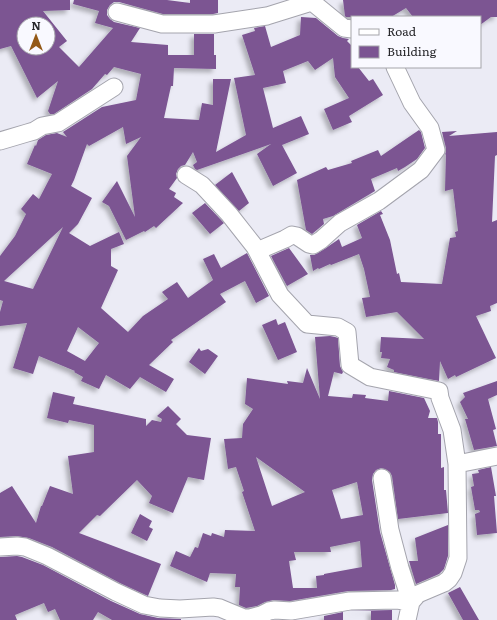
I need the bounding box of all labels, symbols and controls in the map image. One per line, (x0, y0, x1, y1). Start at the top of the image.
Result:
north arrow (16, 16, 56, 56)
legend (351, 16, 481, 68)
text: N (31, 17, 41, 33)
text: Road (387, 22, 417, 40)
text: Building (387, 42, 437, 60)

